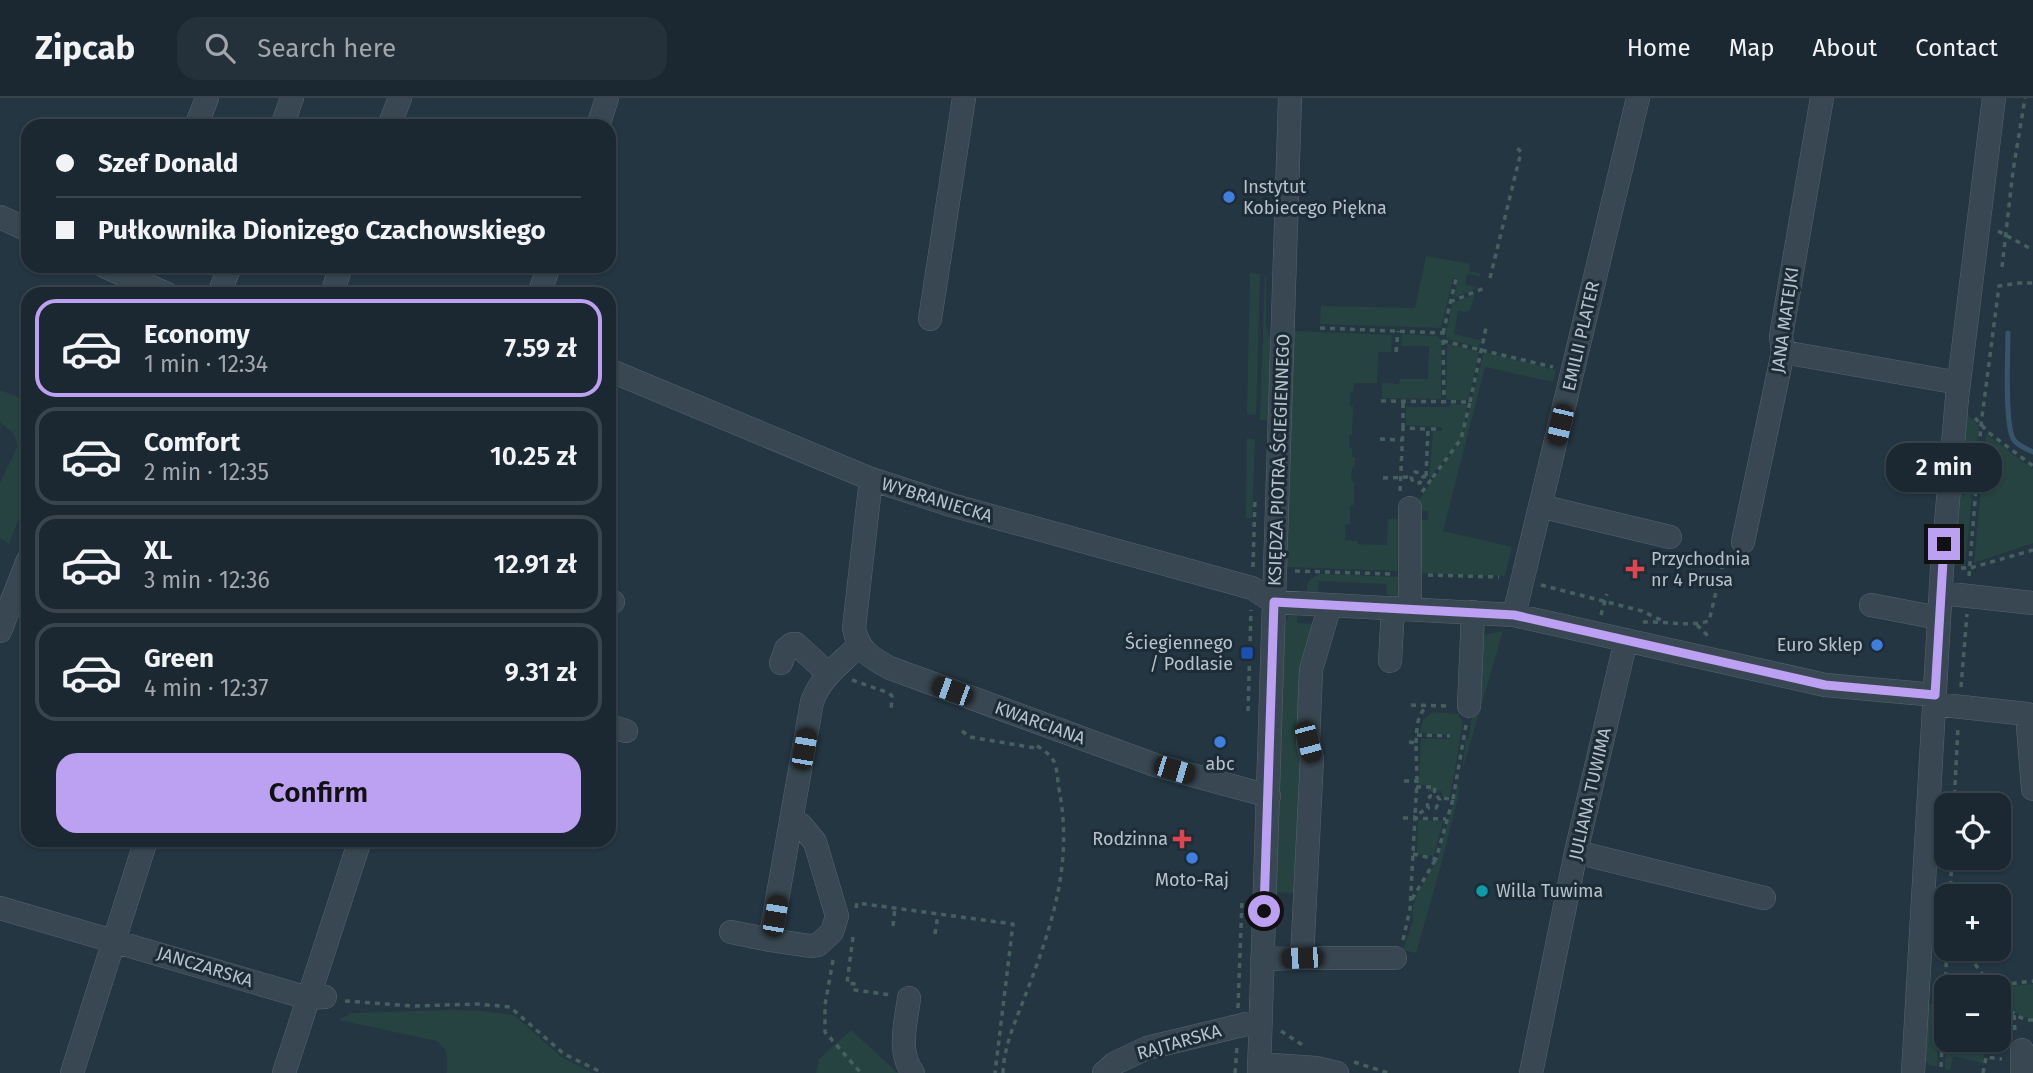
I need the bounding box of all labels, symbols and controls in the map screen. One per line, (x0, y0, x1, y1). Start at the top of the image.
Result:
search box (177, 17, 667, 80)
text: Zipcab (35, 28, 135, 68)
icon: search (201, 29, 239, 67)
text: Search here (257, 33, 396, 64)
text: Home (1627, 34, 1691, 62)
text: Map (1729, 34, 1775, 62)
text: About (1813, 34, 1877, 62)
text: Contact (1915, 34, 1998, 62)
text: Szef Donald (98, 148, 238, 179)
place label: Instytut Kobiecego Piękna (1243, 176, 1387, 219)
marker: Instytut Kobiecego Piękna (1221, 189, 1237, 205)
text: Pułkownika Dionizego Czachowskiego (98, 215, 546, 246)
street label: JANA MATEJKI (1767, 266, 1803, 374)
street label: EMILII PLATER (1558, 279, 1604, 393)
icon: car (60, 317, 123, 380)
text: Economy (144, 319, 250, 350)
text: 7.59 zł (504, 333, 577, 364)
street label: KSIĘDZA PIOTRA ŚCIEGIENNEGO (1264, 333, 1294, 587)
text: 1 min · 12:34 (144, 350, 268, 378)
car (1546, 402, 1575, 448)
icon: car (60, 425, 123, 488)
text: Comfort (144, 427, 240, 458)
text: 10.25 zł (490, 441, 577, 472)
callout: 2 min (1886, 442, 2002, 492)
text: 2 min (1916, 453, 1972, 481)
text: 2 min · 12:35 (144, 458, 269, 486)
street label: WYBRANIECKA (879, 473, 996, 528)
route end (1928, 528, 1960, 560)
icon: car (60, 533, 123, 596)
text: XL (144, 535, 172, 566)
place label: Przychodnia nr 4 Prusa (1651, 548, 1750, 591)
text: 12.91 zł (494, 549, 577, 580)
marker: Przychodnia nr 4 Prusa (1625, 559, 1645, 579)
text: 3 min · 12:36 (144, 566, 270, 594)
place label: Ściegiennego / Podlasie (1125, 632, 1233, 675)
place label: Euro Sklep (1777, 634, 1863, 656)
marker: Euro Sklep (1869, 637, 1885, 653)
icon: car (60, 641, 123, 704)
text: Green (144, 643, 214, 674)
marker: Ściegiennego / Podlasie (1239, 645, 1255, 661)
text: 9.31 zł (505, 657, 577, 688)
text: 4 min · 12:37 (144, 674, 268, 702)
car (929, 674, 976, 708)
street label: KWARCIANA (992, 696, 1089, 750)
car (1293, 719, 1324, 765)
street label: JULIANA TUWIMA (1564, 725, 1616, 862)
car (791, 726, 818, 772)
marker: abc (1212, 734, 1228, 750)
button: Confirm (56, 753, 581, 833)
place label: abc (1205, 753, 1235, 775)
car (1151, 754, 1198, 786)
map controls (1934, 793, 2011, 1052)
button: locate (1934, 793, 2011, 870)
place label: Rodzinna (1092, 828, 1168, 850)
marker: Rodzinna (1174, 831, 1190, 847)
marker: Moto-Raj (1184, 850, 1200, 866)
place label: Moto-Raj (1155, 869, 1229, 891)
place label: Willa Tuwima (1496, 880, 1603, 902)
marker: Willa Tuwima (1474, 883, 1490, 899)
button: + (1934, 884, 2011, 961)
car (762, 893, 789, 939)
route start (1248, 895, 1280, 927)
street label: JANCZARSKA (154, 942, 256, 992)
car (1281, 947, 1324, 969)
button: − (1934, 975, 2011, 1052)
street label: RAJTARSKA (1134, 1019, 1224, 1065)

